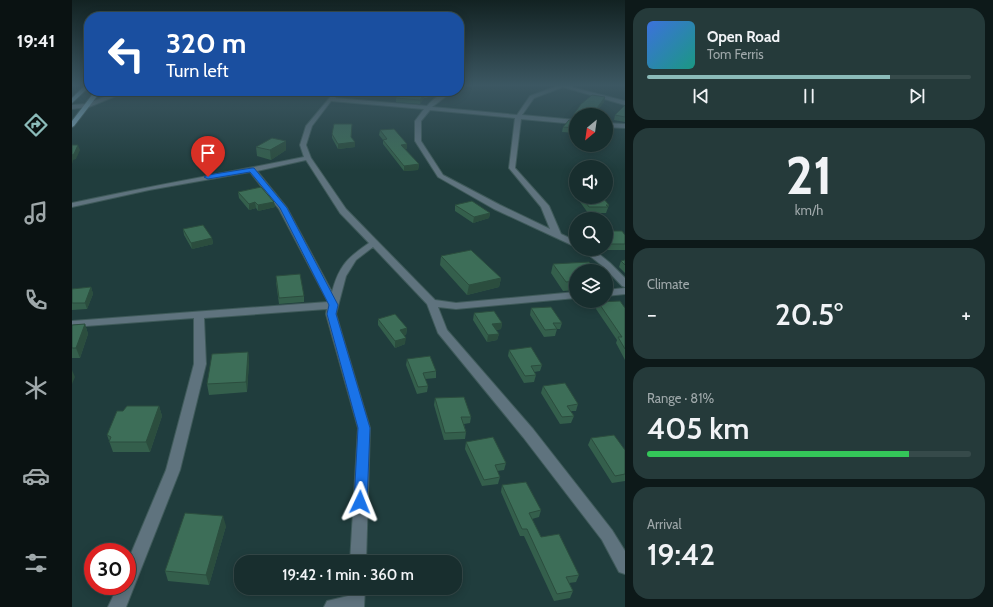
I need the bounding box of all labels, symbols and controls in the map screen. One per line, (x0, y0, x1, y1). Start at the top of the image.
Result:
text: 320 m (166, 26, 246, 60)
icon: left (100, 28, 152, 80)
text: Open Road (707, 28, 780, 46)
text: 19:41 (17, 30, 55, 52)
text: Tom Ferris (707, 46, 764, 62)
text: Turn left (166, 60, 229, 82)
icon: previous (690, 85, 712, 107)
icon: pause (798, 85, 820, 107)
icon: next (906, 85, 928, 107)
north arrow (569, 108, 613, 152)
map controls (569, 108, 613, 308)
icon: directions (22, 111, 50, 139)
pin (191, 136, 225, 177)
icon: arrive (197, 142, 219, 164)
text: 21 (786, 144, 832, 207)
button: sound (569, 160, 613, 204)
icon: music (22, 199, 50, 227)
text: km/h (795, 202, 823, 218)
button: search (569, 212, 613, 256)
button: layers (569, 264, 613, 308)
text: Climate (647, 276, 689, 292)
icon: phone (22, 286, 50, 314)
text: 20.5° (775, 296, 843, 333)
text: − (647, 301, 657, 328)
text: + (961, 301, 971, 328)
icon: climate (22, 374, 50, 402)
text: Range · 81% (647, 390, 714, 406)
text: 405 km (647, 410, 749, 447)
icon: car (22, 462, 50, 490)
position arrow (339, 481, 381, 523)
text: Arrival (647, 516, 682, 532)
text: 19:42 (647, 536, 715, 573)
speed limit sign: 30 (84, 543, 136, 595)
icon: filters (22, 549, 50, 577)
text: 19:42 · 1 min · 360 m (282, 566, 414, 584)

